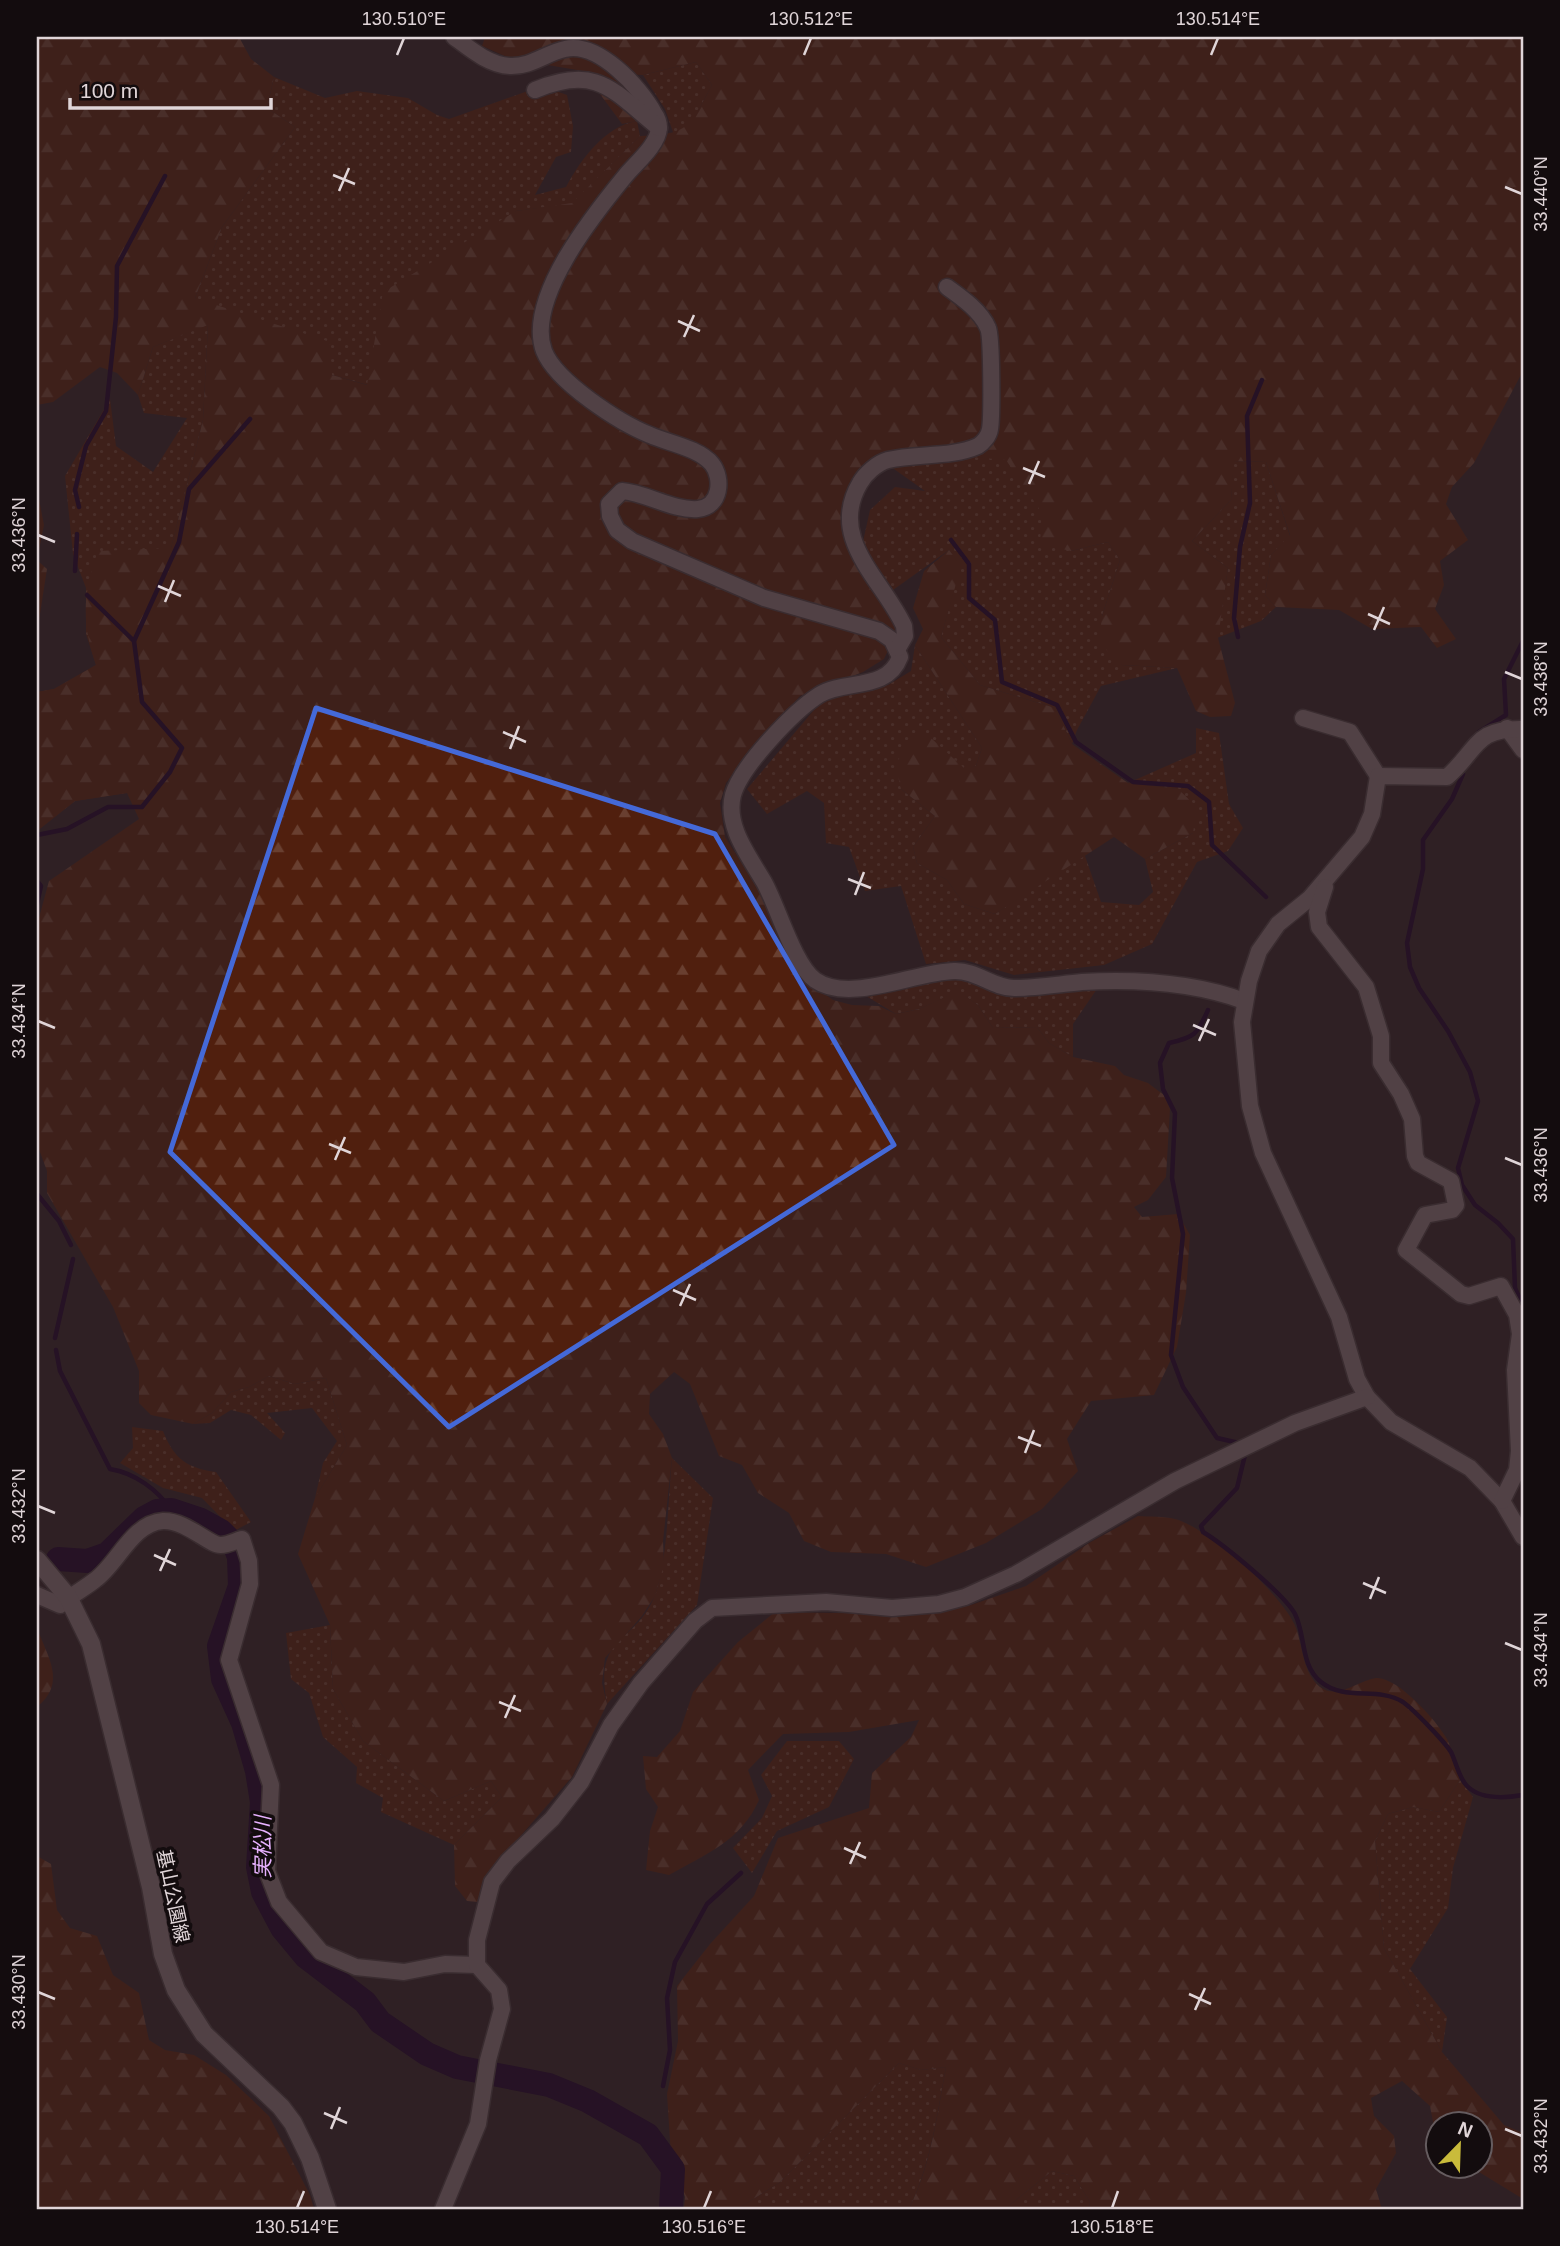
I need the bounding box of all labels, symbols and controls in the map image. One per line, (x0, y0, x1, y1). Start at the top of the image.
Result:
text: 130.510°E (362, 9, 446, 29)
text: 130.512°E (769, 9, 853, 29)
text: 130.514°E (1176, 9, 1260, 29)
scale bar (70, 66, 271, 110)
text: 100 m (80, 79, 138, 102)
text: 33.440°N (1531, 156, 1551, 232)
text: 33.436°N (9, 497, 29, 573)
text: 33.438°N (1531, 641, 1551, 717)
text: 33.434°N (9, 983, 29, 1059)
text: 33.436°N (1531, 1127, 1551, 1203)
text: 33.432°N (9, 1468, 29, 1544)
text: 33.434°N (1531, 1612, 1551, 1688)
water label: 実松川 (251, 1814, 274, 1879)
street label: 基山公園線 (153, 1847, 193, 1945)
text: 33.430°N (9, 1954, 29, 2030)
text: 33.432°N (1531, 2098, 1551, 2174)
north arrow (1424, 2110, 1494, 2180)
text: N (1455, 2117, 1476, 2142)
text: 130.514°E (255, 2217, 339, 2237)
text: 130.516°E (662, 2217, 746, 2237)
text: 130.518°E (1070, 2217, 1154, 2237)

